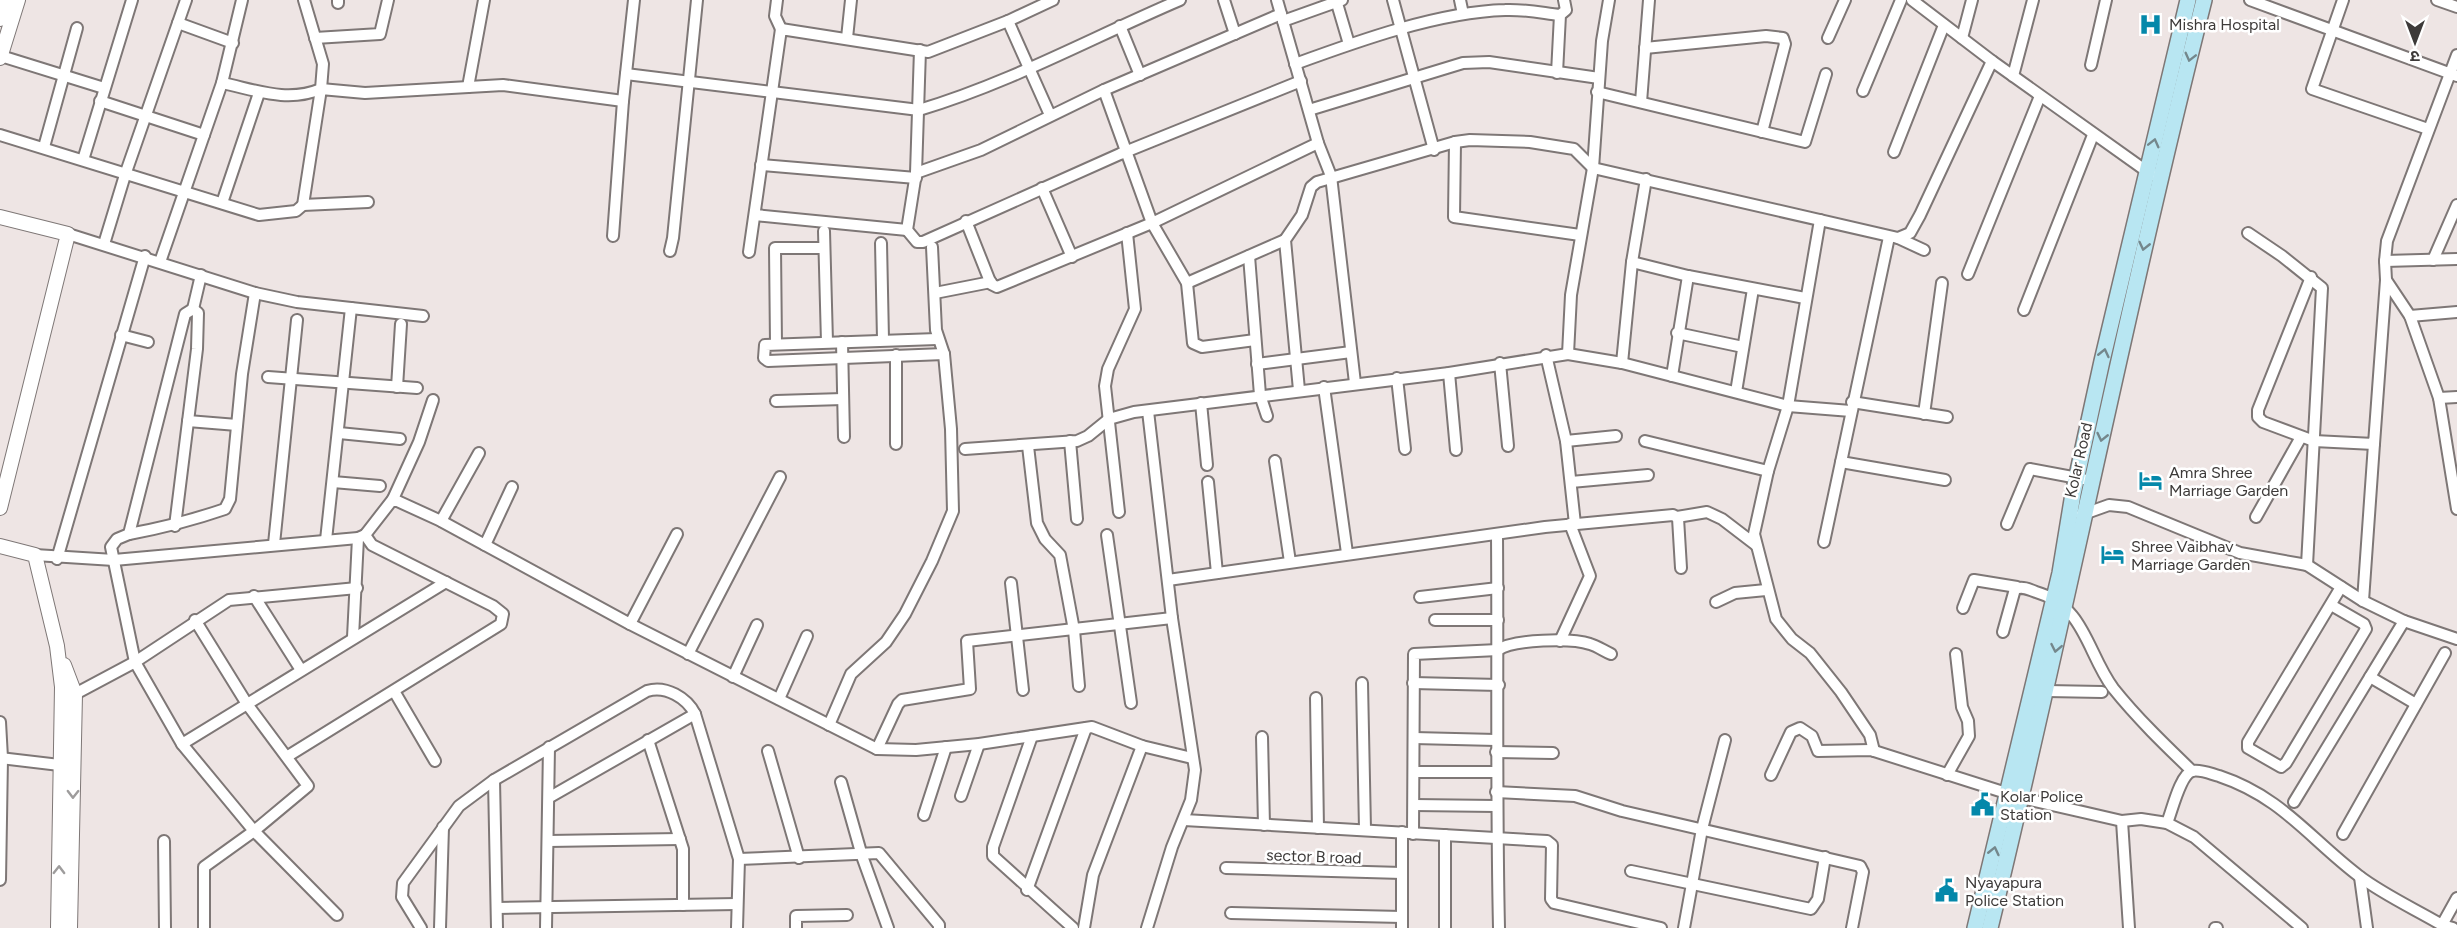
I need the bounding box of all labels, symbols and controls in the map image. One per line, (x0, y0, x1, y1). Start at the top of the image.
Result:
hospital icon: Mishra Hospital (2138, 11, 2164, 37)
north arrow (2385, 12, 2445, 72)
place label: Mishra Hospital (2169, 15, 2280, 34)
text: उ (2410, 47, 2420, 66)
one-way arrow (2184, 52, 2197, 62)
one-way arrow (2146, 138, 2159, 148)
one-way arrow (2139, 241, 2152, 251)
one-way arrow (2097, 348, 2110, 358)
street label: Kolar Road (2061, 421, 2096, 500)
one-way arrow (2096, 431, 2109, 441)
place label: Amra Shree Marriage Garden (2169, 463, 2288, 500)
hotel icon: Amra Shree Marriage Garden (2138, 468, 2164, 494)
place label: Shree Vaibhav Marriage Garden (2131, 537, 2250, 574)
hotel icon: Shree Vaibhav Marriage Garden (2100, 542, 2126, 568)
one-way arrow (2050, 642, 2063, 652)
place label: Kolar Police Station (2000, 787, 2083, 824)
one-way arrow (67, 789, 80, 798)
public building icon: Kolar Police Station (1969, 792, 1995, 818)
street label: sector B road (1266, 845, 1362, 868)
one-way arrow (1987, 846, 2000, 856)
one-way arrow (53, 865, 65, 874)
place label: Nyayapura Police Station (1965, 873, 2064, 910)
public building icon: Nyayapura Police Station (1934, 878, 1960, 904)

